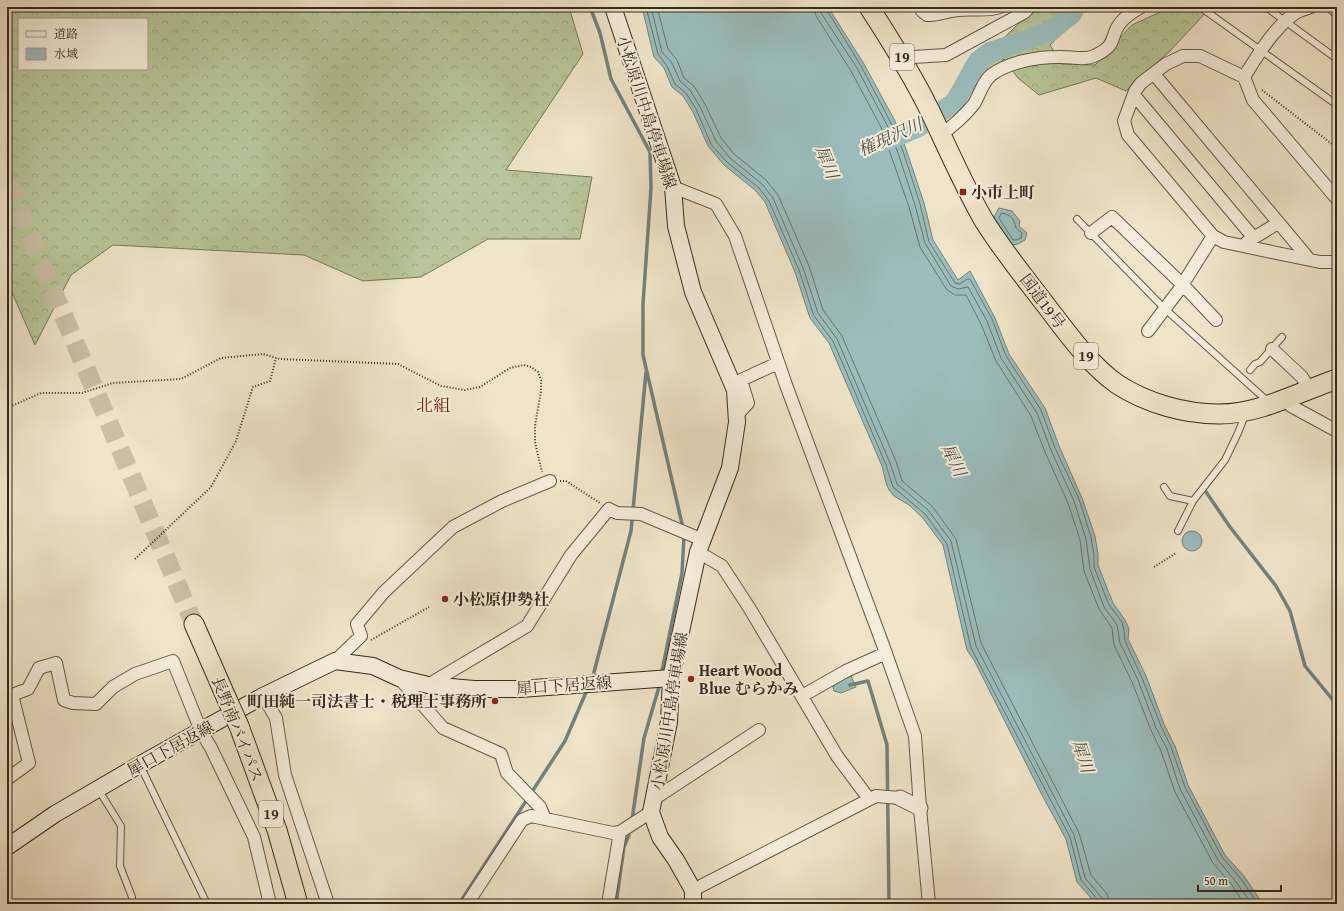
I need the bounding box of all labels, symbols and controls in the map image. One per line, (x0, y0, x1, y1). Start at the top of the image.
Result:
legend (18, 18, 148, 70)
text: 道路 (54, 25, 78, 42)
street label: 小松原川中島停車場線 (611, 32, 683, 192)
road number: 19 (890, 44, 914, 70)
text: 水域 (54, 45, 78, 62)
water label: 権現沢川 (854, 110, 928, 162)
water label: 犀川 (810, 141, 846, 184)
place label: 小市上町 (971, 180, 1035, 204)
marker: 小市上町 (958, 187, 968, 197)
street label: 国道19号 (1014, 268, 1072, 334)
road number: 19 (1074, 343, 1098, 369)
district label: 北組 (416, 392, 451, 417)
water label: 犀川 (936, 439, 974, 482)
place label: 小松原伊勢社 (453, 587, 549, 611)
marker: 小松原伊勢社 (440, 594, 450, 604)
street label: 小松原川中島停車場線 (645, 630, 693, 792)
place label: Heart Wood Blue むらかみ (699, 658, 798, 700)
street label: 犀口下居返線 (515, 670, 613, 700)
street label: 長野南バイパス (206, 673, 270, 785)
marker: Heart Wood Blue むらかみ (686, 674, 696, 684)
place label: 町田純一司法書士・税理士事務所 (247, 689, 487, 713)
marker: 町田純一司法書士・税理士事務所 (490, 696, 500, 706)
street label: 犀口下居返線 (122, 714, 218, 782)
water label: 犀川 (1066, 736, 1101, 778)
road number: 19 (259, 801, 283, 827)
scale bar (1198, 867, 1281, 893)
text: 50 m (1204, 872, 1228, 889)

